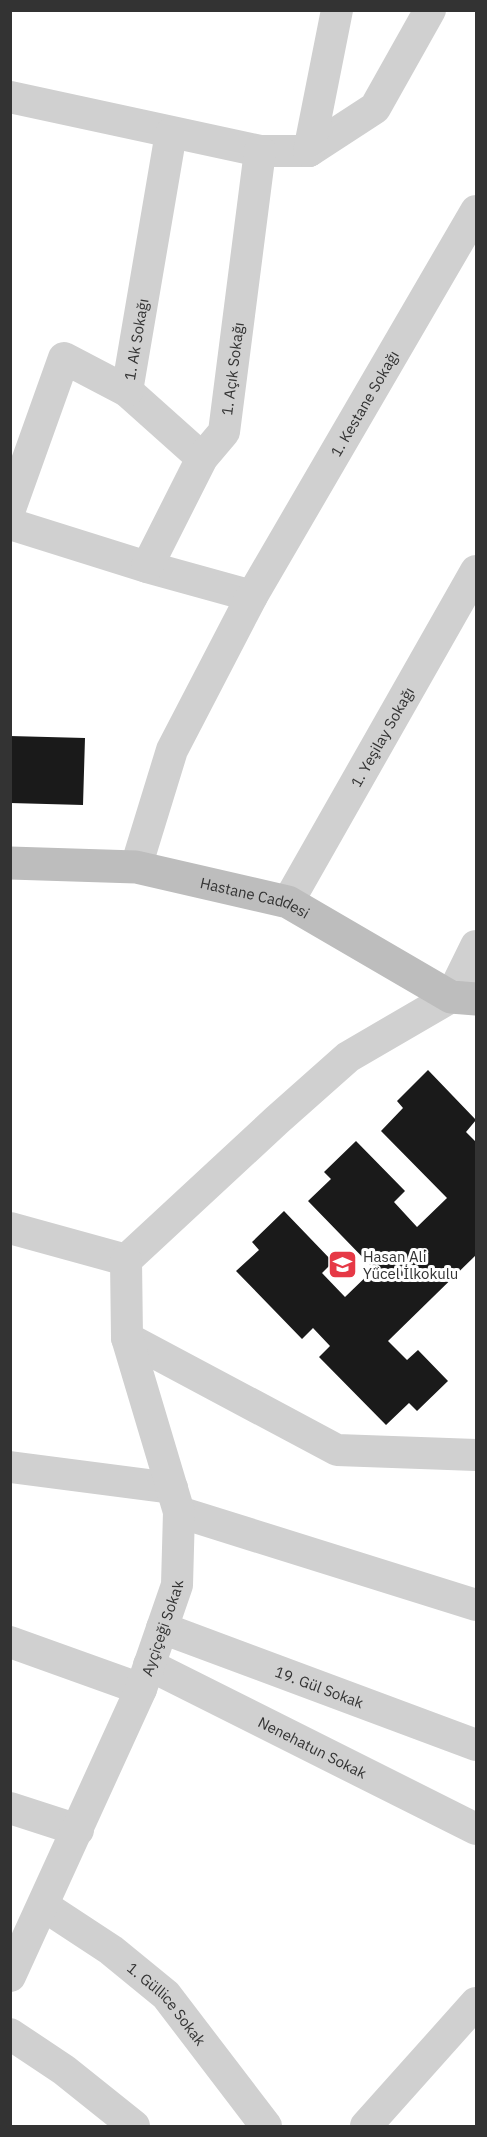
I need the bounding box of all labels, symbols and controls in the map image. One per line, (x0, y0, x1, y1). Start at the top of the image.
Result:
street label: 1. Ak Sokağı (120, 297, 152, 381)
street label: 1. Açık Sokağı (217, 321, 247, 416)
street label: 1. Kestane Sokağı (326, 347, 402, 460)
street label: 1. Yeşilay Sokağı (346, 683, 418, 790)
street label: Hastane Caddesi (198, 873, 313, 922)
place label: Hasan Ali Yücel İlkokulu (363, 1247, 458, 1283)
school or university icon: Hasan Ali Yücel İlkokulu (326, 1249, 358, 1281)
street label: Ayçiçeği Sokak (137, 1580, 187, 1678)
street label: 19. Gül Sokak (272, 1661, 366, 1712)
street label: Nenehatun Sokak (255, 1712, 370, 1782)
street label: 1. Güllice Sokak (124, 1958, 210, 2049)

